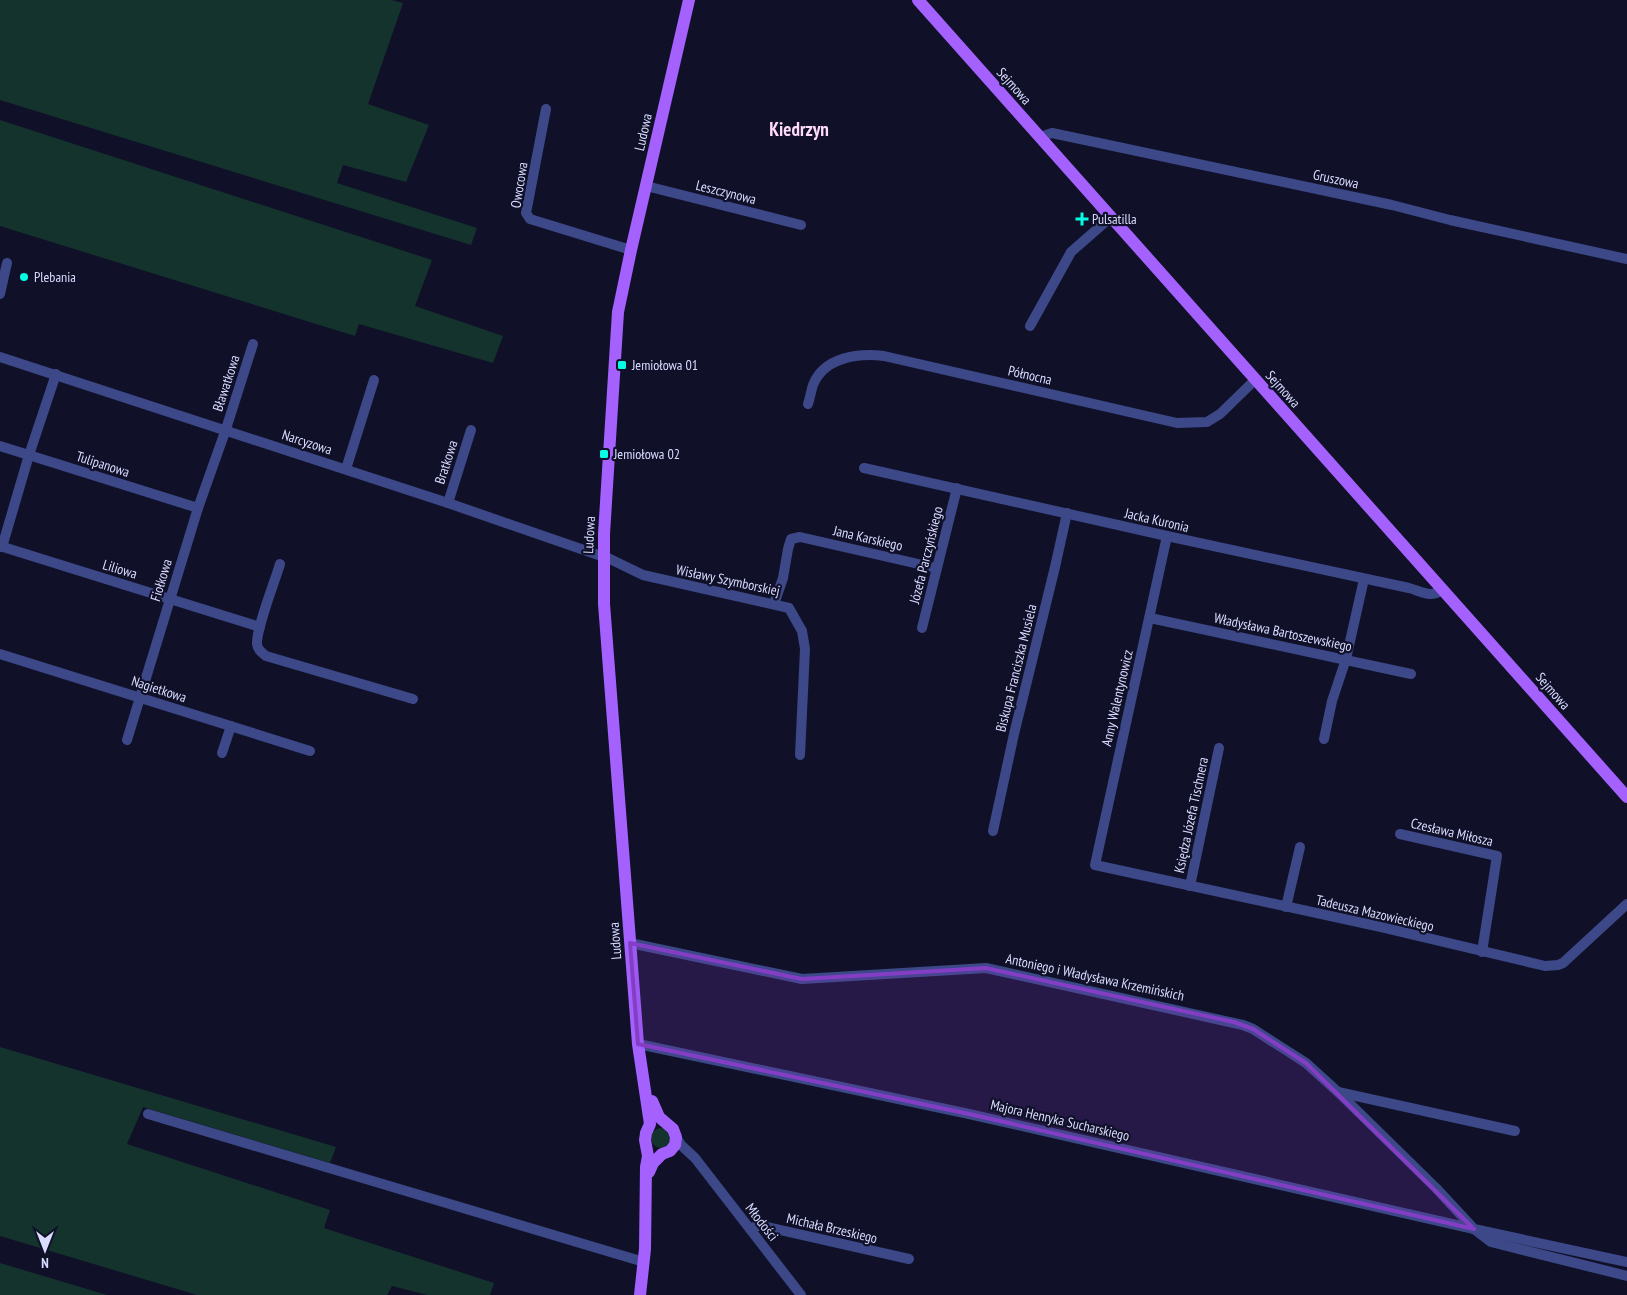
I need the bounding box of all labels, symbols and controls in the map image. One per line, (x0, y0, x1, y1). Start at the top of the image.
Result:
street label: Sejmowa (993, 64, 1035, 108)
street label: Ludowa (630, 112, 656, 152)
district label: Kiedrzyn (769, 117, 829, 141)
street label: Owocowa (506, 161, 532, 209)
street label: Gruszowa (1312, 165, 1360, 193)
street label: Leszczynowa (694, 176, 758, 208)
place label: Pulsatilla (1092, 210, 1137, 228)
marker: Pulsatilla (1076, 213, 1088, 225)
place label: Plebania (34, 268, 76, 286)
marker: Plebania (18, 271, 30, 283)
street label: Bławatkowa (208, 353, 244, 413)
place label: Jemiołowa 01 (631, 356, 698, 374)
marker: Jemiołowa 01 (616, 359, 628, 371)
street label: Północna (1006, 361, 1054, 389)
street label: Sejmowa (1262, 367, 1304, 411)
street label: Narcyzowa (280, 425, 334, 459)
street label: Bratkowa (430, 438, 462, 486)
place label: Jemiołowa 02 (613, 445, 680, 463)
street label: Tulipanowa (74, 447, 132, 481)
marker: Jemiołowa 02 (598, 448, 610, 460)
street label: Józefa Parczyńskiego (905, 504, 947, 606)
street label: Jacka Kuronia (1122, 504, 1191, 536)
street label: Ludowa (579, 516, 599, 554)
street label: Jana Karskiego (831, 521, 904, 555)
street label: Liliowa (101, 555, 139, 583)
street label: Fiołkowa (146, 557, 176, 603)
street label: Wisławy Szymborskiej (675, 560, 781, 600)
street label: Biskupa Franciszka Musiela (991, 602, 1041, 734)
street label: Władysława Bartoszewskiego (1212, 609, 1354, 655)
street label: Anny Walentynowicz (1097, 648, 1137, 748)
street label: Sejmowa (1532, 669, 1574, 713)
street label: Nagietkowa (129, 672, 189, 706)
street label: Księdza Józefa Tischnera (1170, 755, 1212, 875)
street label: Czesława Miłosza (1409, 814, 1495, 850)
street label: Tadeusza Mazowieckiego (1314, 891, 1436, 935)
street label: Ludowa (605, 922, 625, 960)
street label: Antoniego i Władysława Krzemińskich (1004, 949, 1186, 1005)
street label: Majora Henryka Sucharskiego (989, 1095, 1131, 1145)
street label: Młodości (742, 1199, 782, 1245)
street label: Michała Brzeskiego (785, 1209, 879, 1247)
north arrow (20, 1225, 70, 1275)
text: N (41, 1254, 49, 1272)

